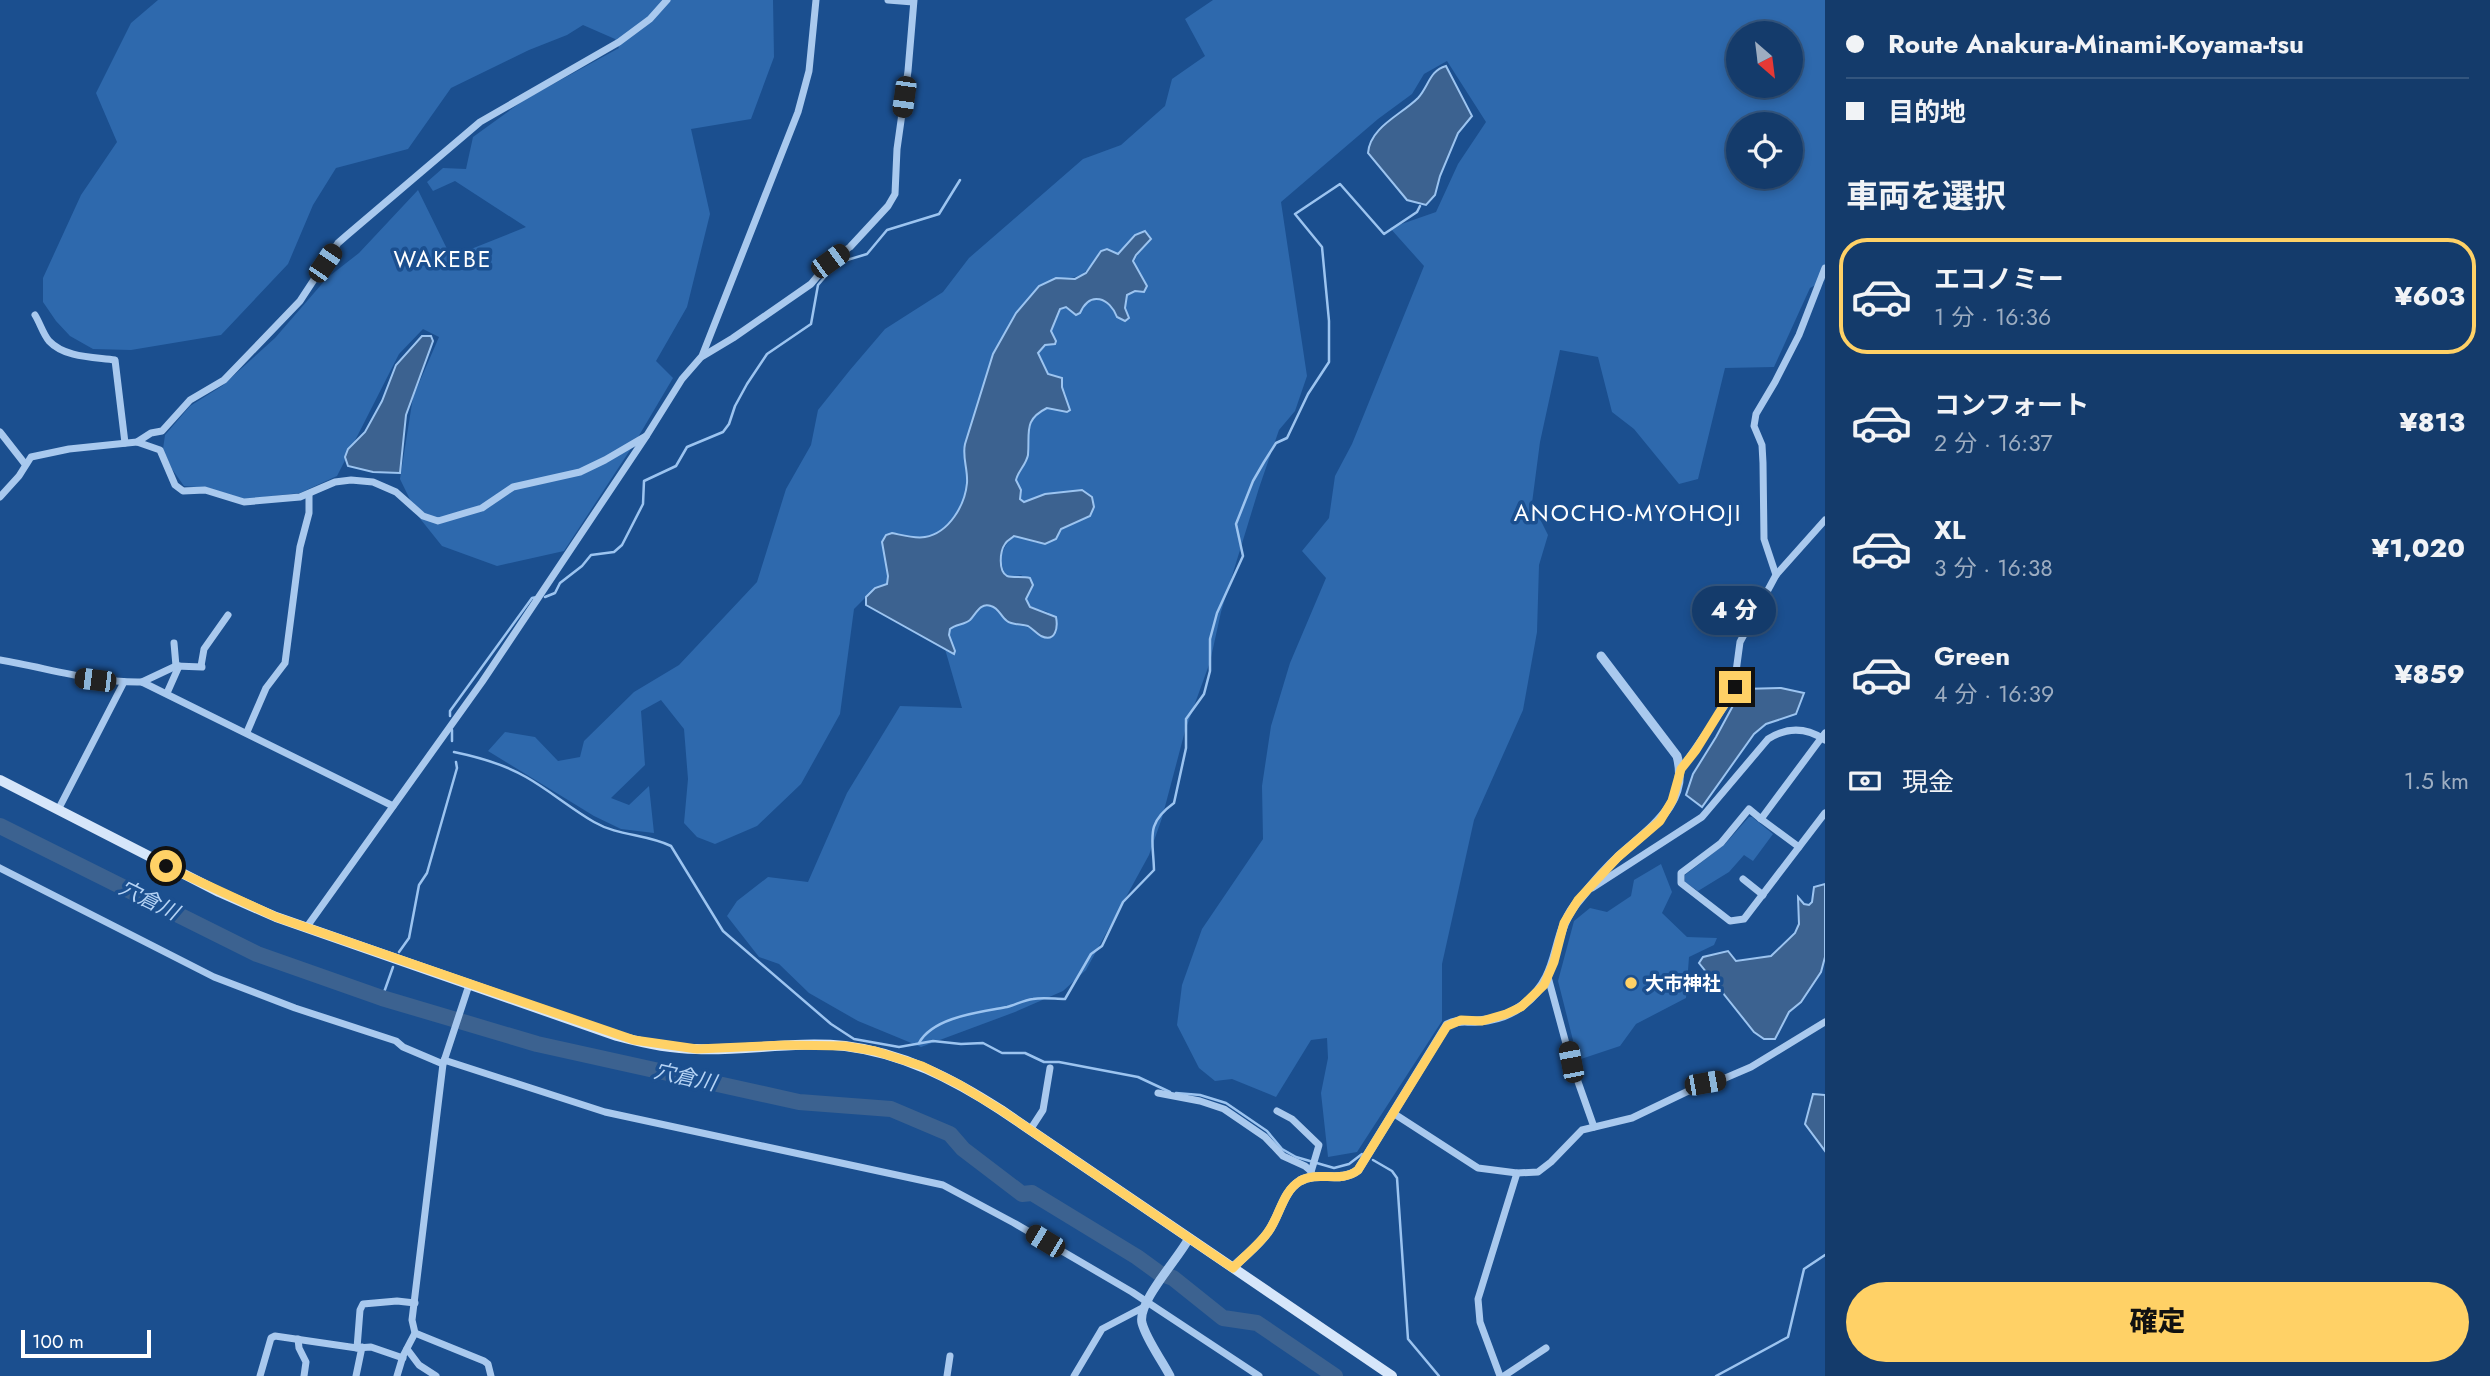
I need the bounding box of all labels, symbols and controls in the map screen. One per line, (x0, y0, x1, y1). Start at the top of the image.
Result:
north arrow (1726, 21, 1802, 98)
map controls (1726, 21, 1803, 189)
text: Route Anakura-Minami-Koyama-tsu (1888, 25, 2304, 63)
car (891, 75, 918, 119)
text: 目的地 (1888, 93, 1966, 131)
button: locate (1726, 112, 1803, 189)
text: 車両を選択 (1846, 173, 2006, 219)
car (305, 240, 346, 286)
car (807, 240, 854, 282)
district label: WAKEBE (394, 242, 492, 276)
text: エコノミー (1934, 260, 2064, 298)
icon: car (1850, 265, 1913, 328)
text: ¥603 (2394, 277, 2465, 315)
text: 1 分 · 16:36 (1934, 300, 2051, 334)
text: コンフォート (1934, 386, 2089, 424)
icon: car (1850, 391, 1913, 454)
text: ¥813 (2400, 403, 2465, 441)
text: 2 分 · 16:37 (1934, 426, 2052, 460)
district label: ANOCHO-MYOHOJI (1514, 496, 1742, 530)
text: XL (1934, 511, 1966, 549)
icon: car (1850, 517, 1913, 580)
text: ¥1,020 (2372, 529, 2465, 567)
text: 3 分 · 16:38 (1934, 551, 2053, 585)
callout: 4 分 (1693, 586, 1777, 634)
text: 4 分 (1711, 593, 1757, 627)
text: Green (1934, 637, 2010, 675)
icon: car (1850, 643, 1913, 706)
text: ¥859 (2394, 655, 2465, 693)
car (73, 667, 118, 693)
route end (1719, 671, 1751, 703)
text: 4 分 · 16:39 (1934, 677, 2054, 711)
icon: cash (1846, 762, 1884, 800)
text: 現金 (1902, 763, 1954, 801)
text: 1.5 km (2404, 764, 2469, 798)
route start (150, 850, 182, 882)
water label: 穴倉川 (114, 873, 186, 928)
place label: 大市神社 (1645, 970, 1721, 997)
marker: 大市神社 (1623, 975, 1639, 991)
car (1557, 1039, 1586, 1085)
water label: 穴倉川 (651, 1056, 721, 1099)
car (1683, 1069, 1728, 1097)
car (1022, 1221, 1069, 1261)
button: 確定 (1846, 1282, 2469, 1362)
scale bar (21, 1327, 150, 1359)
text: 100 m (32, 1328, 84, 1355)

